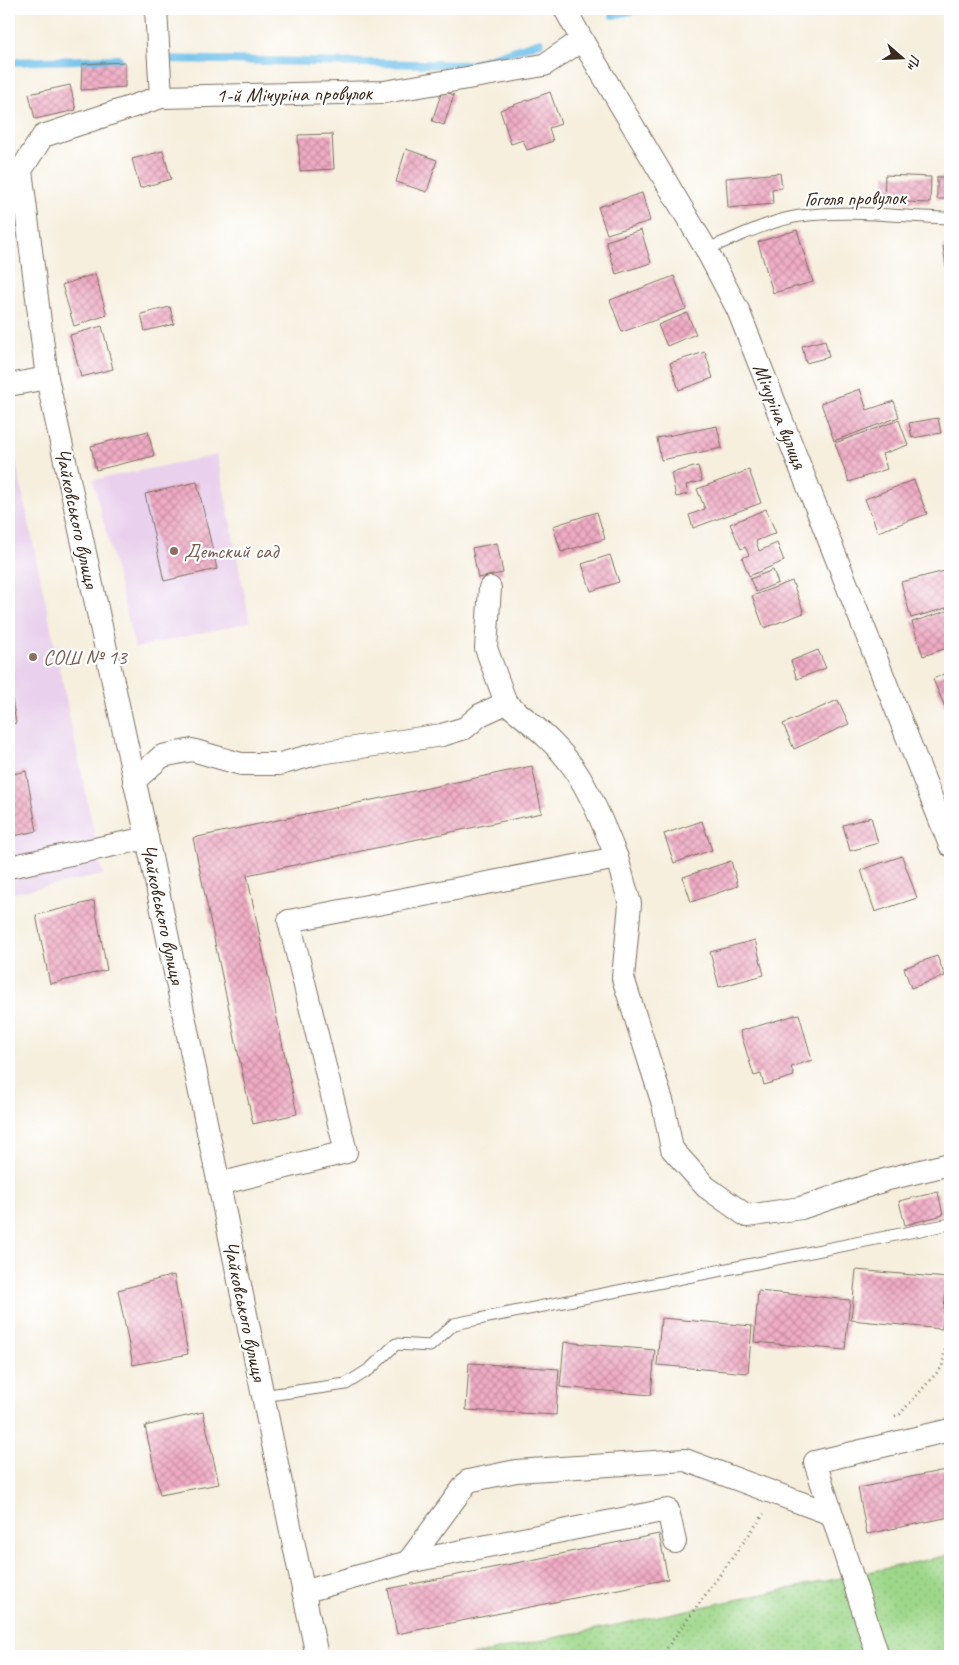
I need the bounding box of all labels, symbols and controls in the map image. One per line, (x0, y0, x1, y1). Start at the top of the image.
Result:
north arrow (876, 32, 926, 82)
text: Пн (903, 52, 924, 73)
street label: 1-й Мічуріна провулок (216, 80, 374, 108)
street label: Гоголя провулок (804, 184, 908, 212)
street label: Мічуріна вулиця (747, 360, 813, 474)
street label: Чайковського вулиця (49, 446, 105, 592)
place label: Детский сад (184, 538, 281, 564)
marker: Детский сад (168, 545, 180, 557)
place label: СОШ № 13 (43, 644, 128, 670)
marker: СОШ № 13 (27, 651, 39, 663)
street label: Чайковського вулиця (135, 842, 191, 988)
street label: Чайковського вулиця (217, 1239, 273, 1385)

